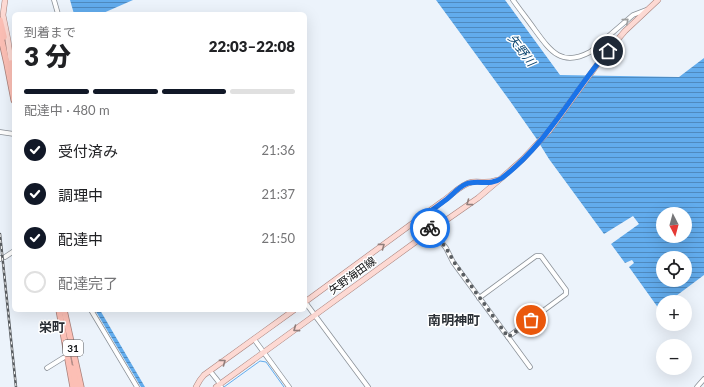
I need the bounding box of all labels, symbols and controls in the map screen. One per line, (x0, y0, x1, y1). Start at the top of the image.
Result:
one-way arrow (621, 19, 628, 26)
text: 到着まで (24, 24, 76, 40)
water label: 矢野川 (505, 31, 540, 70)
pin (591, 34, 625, 68)
text: 22:03–22:08 (209, 37, 295, 55)
text: 3 分 (24, 40, 71, 72)
icon: home (597, 40, 619, 62)
text: 配達中 · 480 m (24, 102, 110, 118)
icon: check (24, 139, 46, 161)
text: 受付済み (58, 142, 118, 160)
text: 21:36 (262, 142, 295, 158)
icon: check (24, 183, 46, 205)
text: 調理中 (58, 186, 103, 204)
text: 21:37 (262, 186, 295, 202)
one-way arrow (467, 199, 474, 206)
north arrow (656, 207, 692, 243)
map controls (656, 207, 692, 375)
courier (410, 208, 450, 248)
icon: bike (419, 217, 441, 239)
icon: check (24, 227, 46, 249)
text: 配達中 (58, 230, 103, 248)
text: 21:50 (262, 230, 295, 246)
one-way arrow (378, 243, 385, 251)
button: locate (656, 251, 692, 287)
street label: 矢野海田線 (326, 254, 378, 296)
text: 配達完了 (58, 274, 118, 292)
button: + (656, 295, 692, 331)
pin (514, 303, 548, 337)
icon: bag (520, 309, 542, 331)
district label: 南明神町 (428, 312, 480, 328)
district label: 栄町 (39, 319, 65, 335)
one-way arrow (293, 324, 300, 331)
button: − (656, 339, 692, 375)
road number: 31 (63, 340, 83, 356)
one-way arrow (219, 359, 226, 366)

